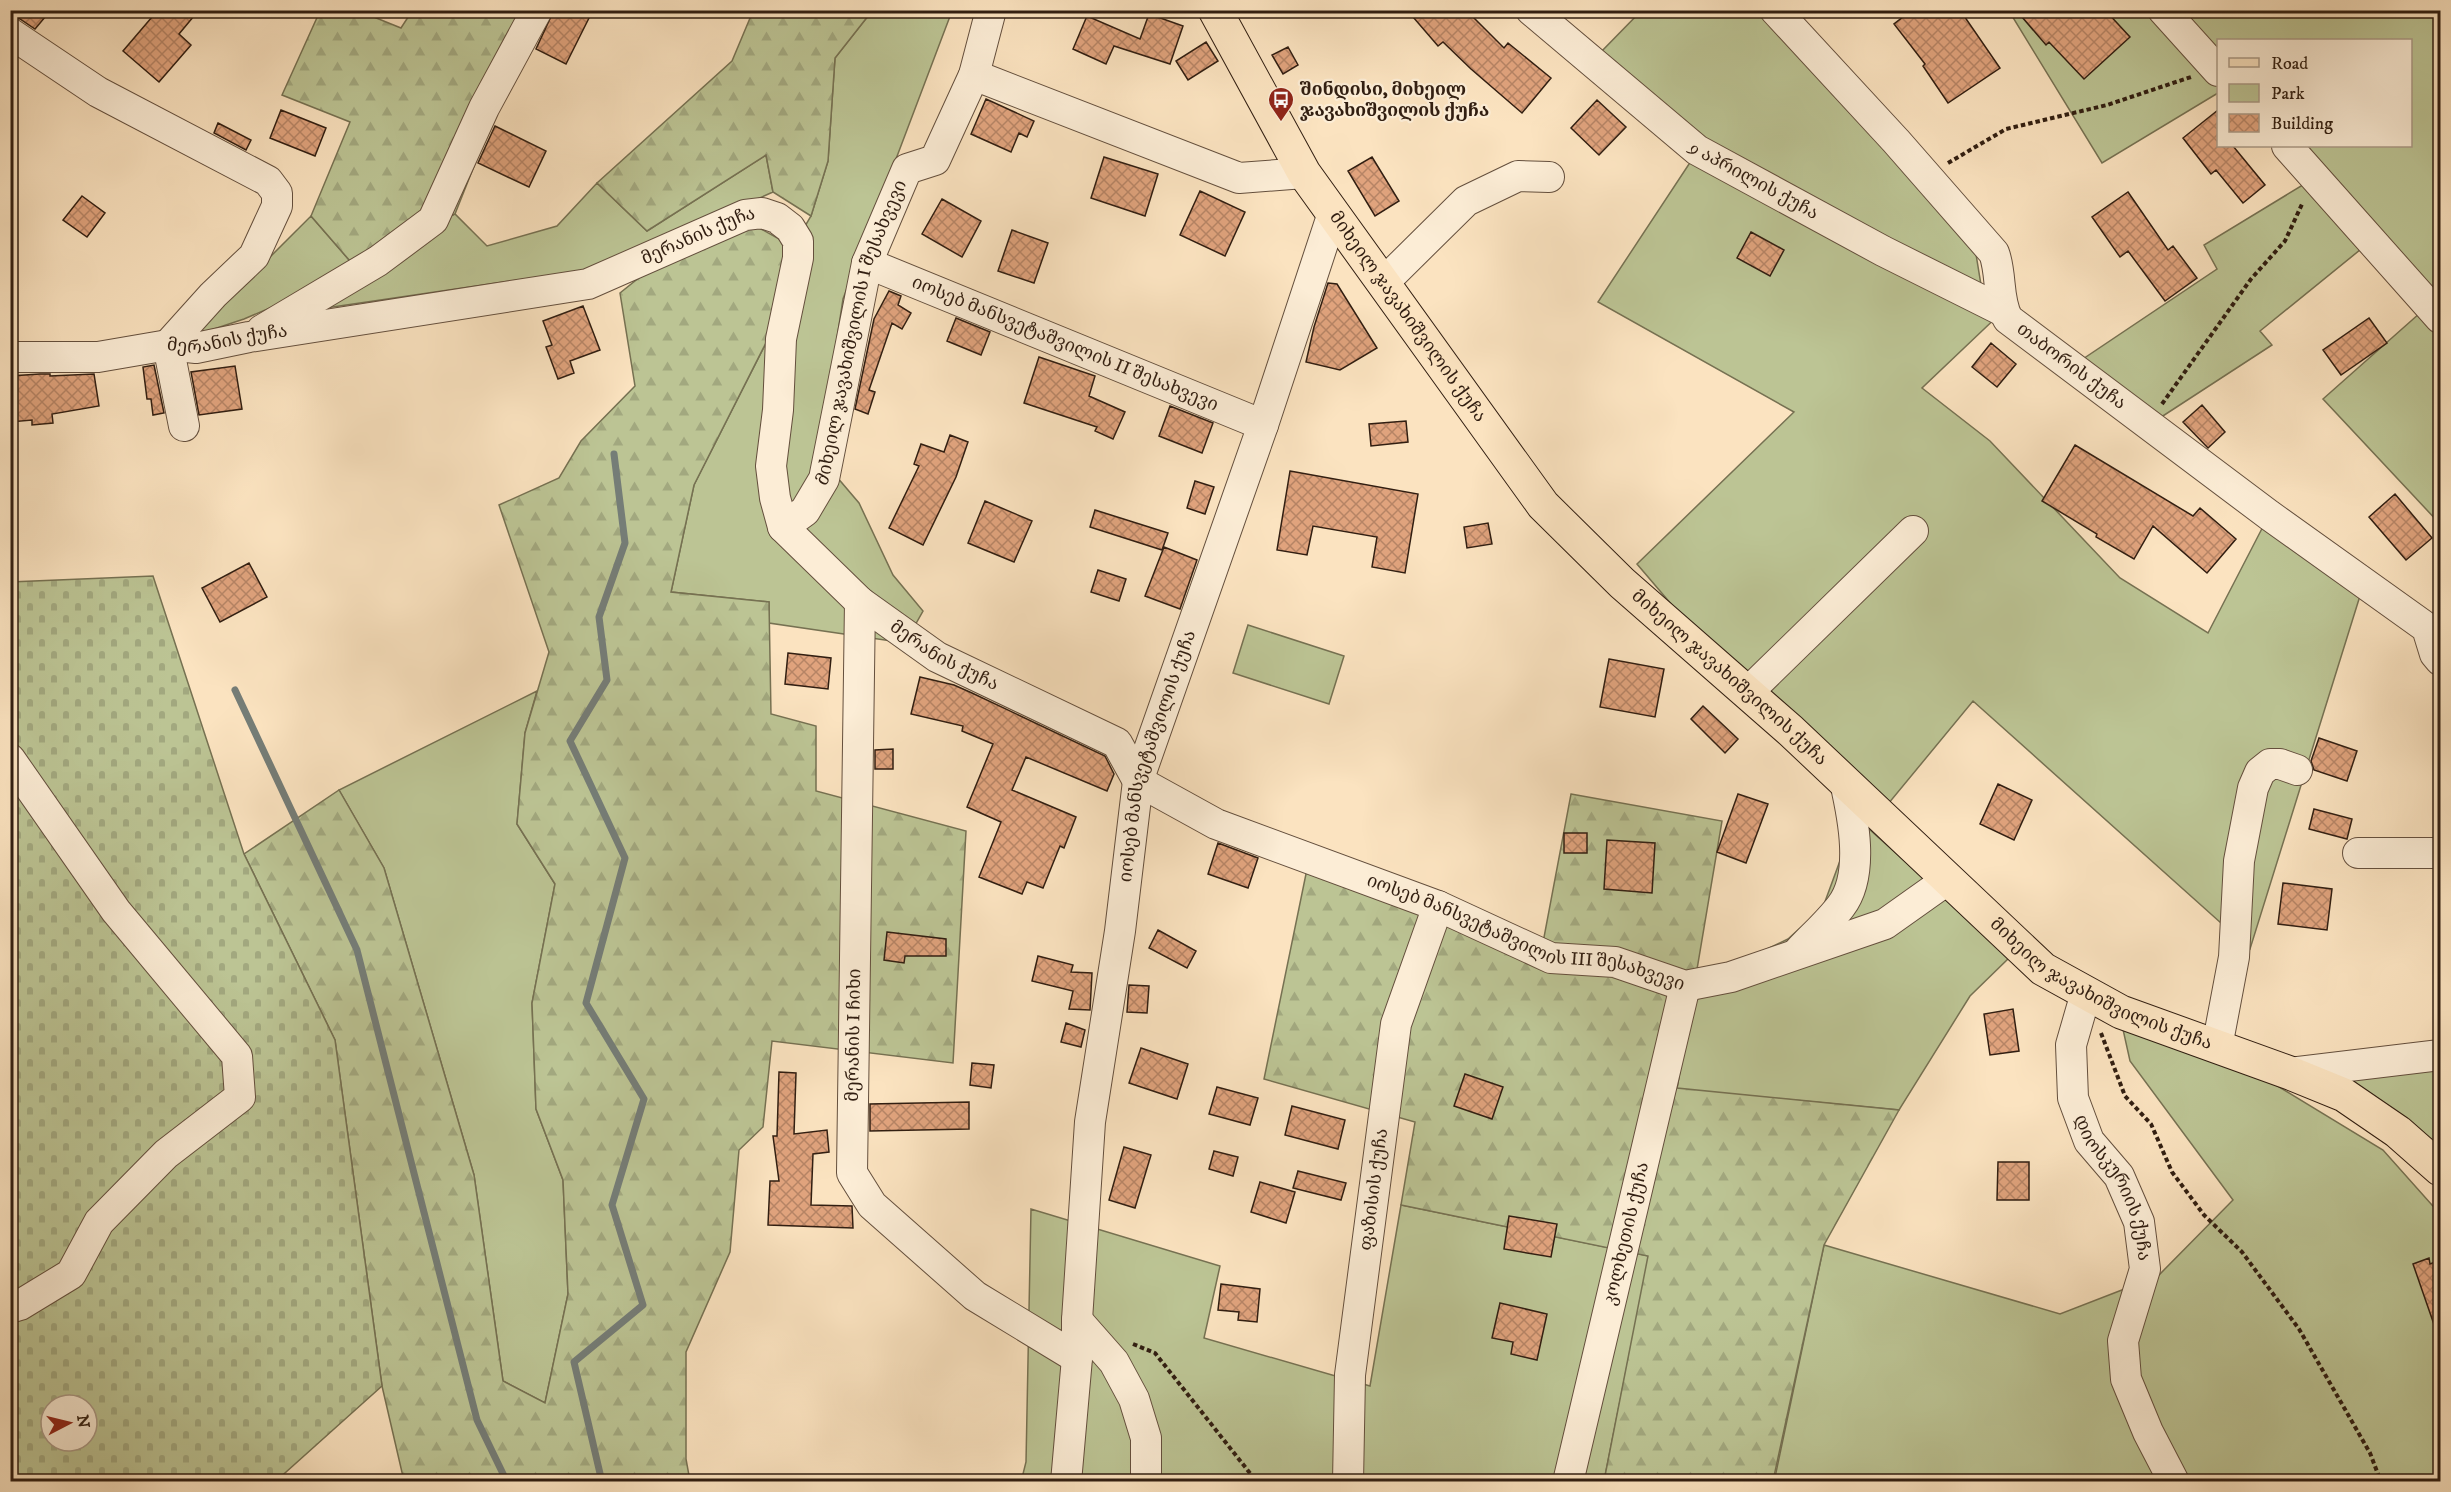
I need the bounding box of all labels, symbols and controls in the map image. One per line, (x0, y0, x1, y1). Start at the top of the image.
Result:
legend (2217, 39, 2412, 147)
text: Road (2271, 53, 2308, 75)
place label: შინდისი, მიხეილ ჯავახიშვილის ქუჩა (1299, 79, 1489, 122)
text: Park (2271, 83, 2305, 105)
bus stop icon: შინდისი, მიხეილ ჯავახიშვილის ქუჩა (1266, 85, 1296, 123)
text: Building (2271, 113, 2333, 135)
street label: 9 აპრილის ქუჩა (1684, 137, 1822, 225)
street label: მიხეილ ჯავახიშვილის I შესახვევი (811, 177, 912, 490)
street label: მერანის ქუჩა (638, 203, 756, 270)
street label: მიხეილ ჯავახიშვილის ქუჩა (1324, 207, 1491, 427)
street label: იოსებ მანსვეტაშვილის II შესახვევი (909, 272, 1222, 417)
street label: თაბორის ქუჩა (2012, 318, 2130, 415)
street label: მერანის ქუჩა (166, 320, 289, 360)
street label: მიხეილ ჯავახიშვილის ქუჩა (1627, 585, 1832, 770)
street label: მერანის ქუჩა (886, 616, 1002, 696)
street label: იოსებ მანსვეტაშვილის ქუჩა (1115, 627, 1201, 883)
street label: იოსებ მანსვეტაშვილის III შესახვევი (1364, 870, 1688, 996)
street label: მიხეილ ჯავახიშვილის ქუჩა (1985, 913, 2215, 1055)
street label: მერანის I ჩიხი (842, 968, 866, 1102)
street label: დიოსკურიის ქუჩა (2069, 1112, 2155, 1262)
street label: ფაზისის ქუჩა (1355, 1127, 1393, 1252)
street label: კოლხეთის ქუჩა (1599, 1160, 1654, 1308)
north arrow (39, 1393, 99, 1453)
text: N (72, 1414, 94, 1429)

